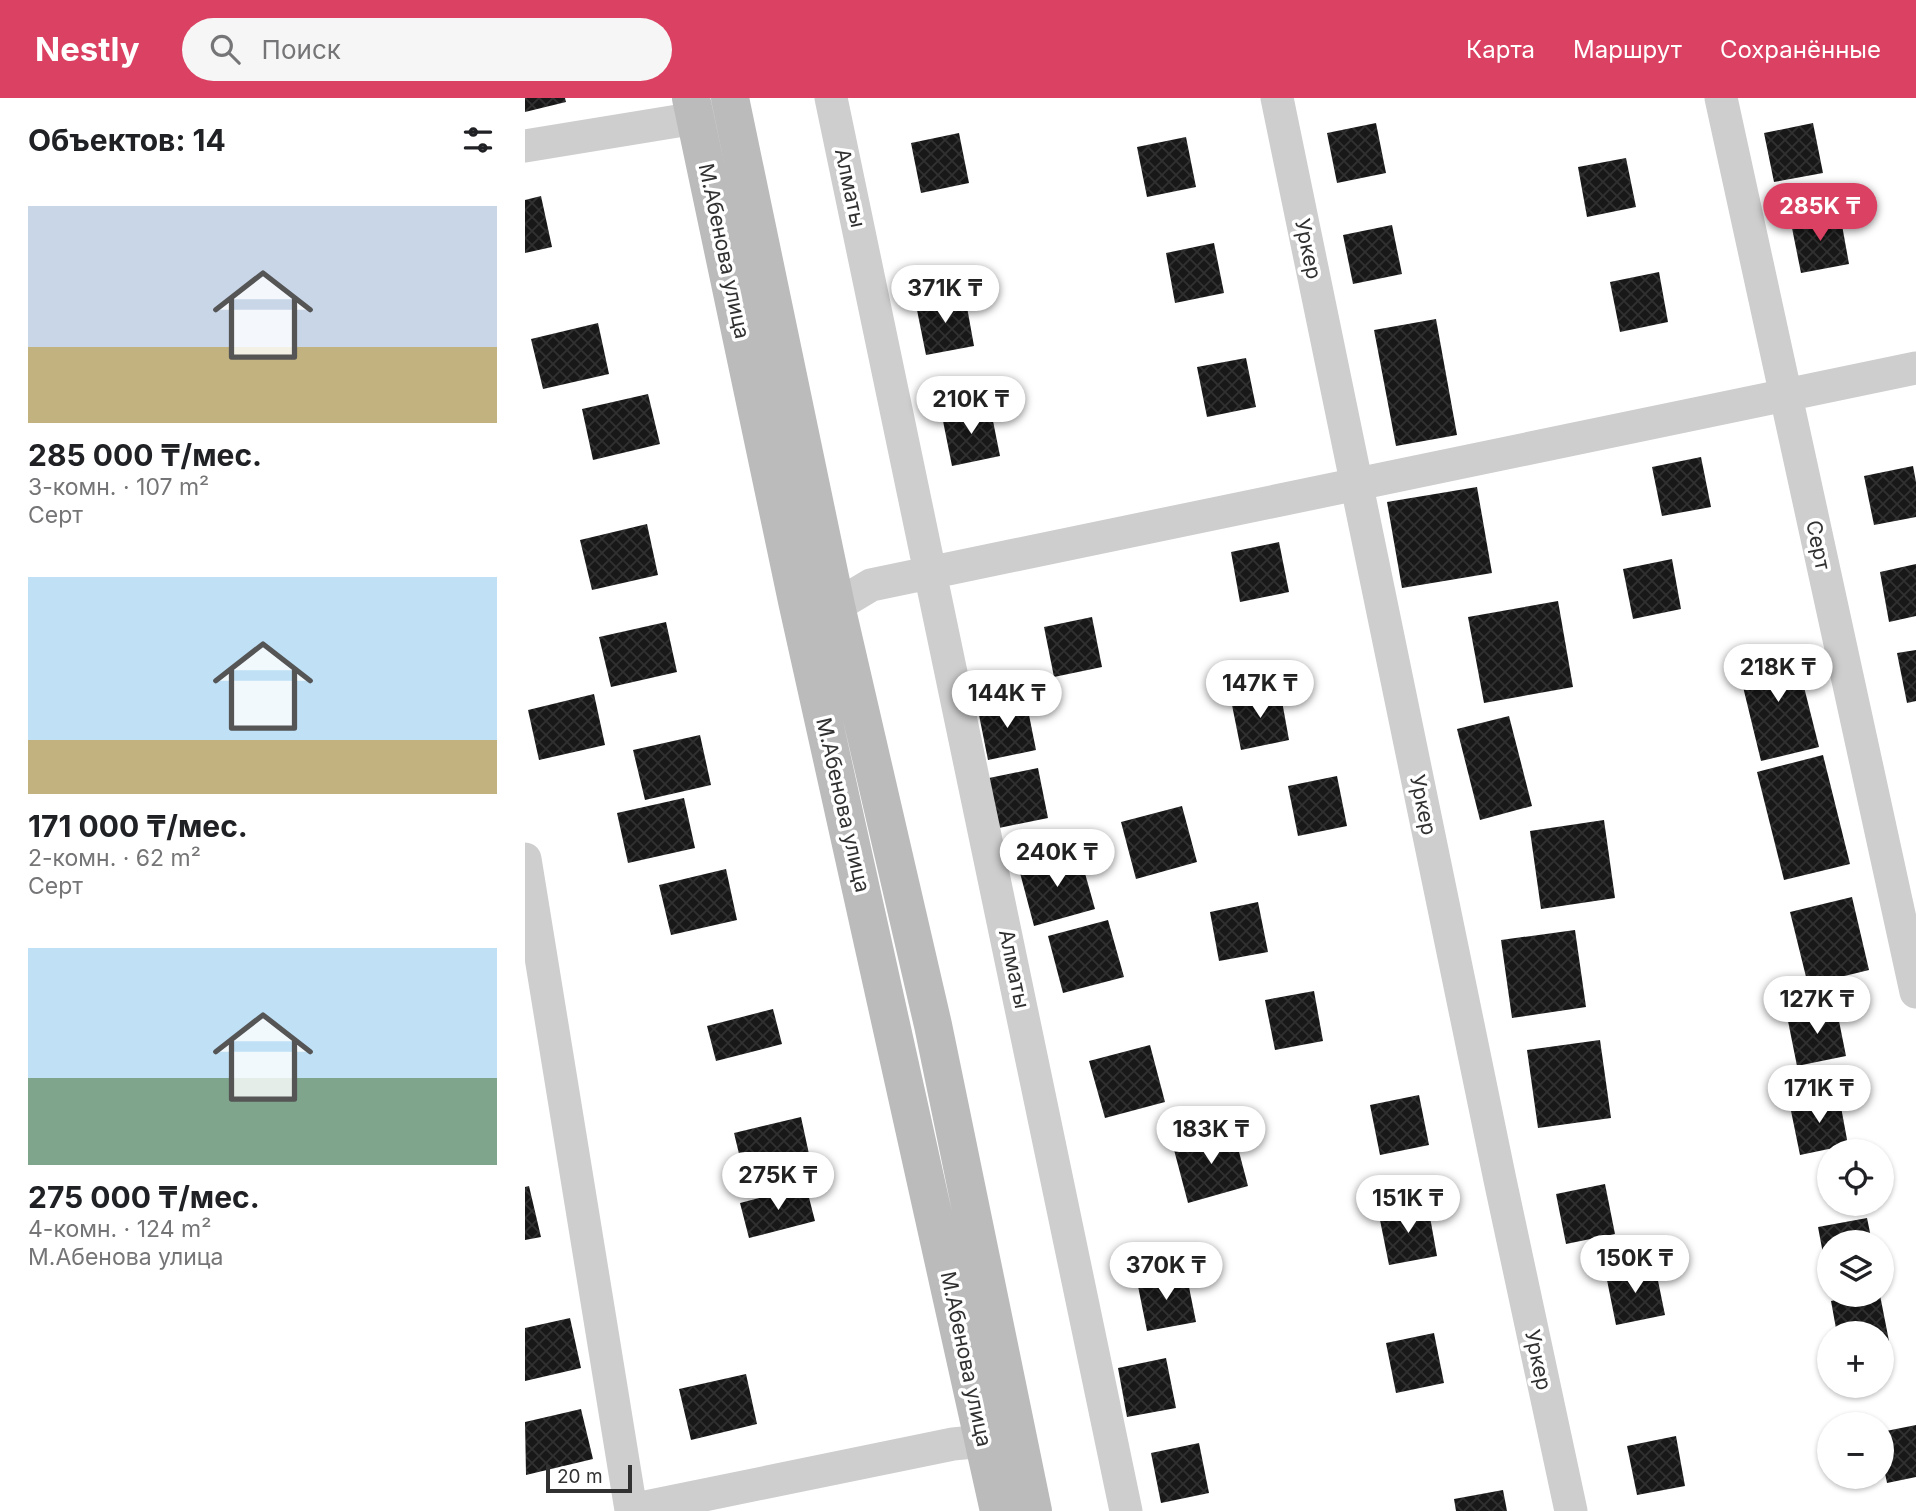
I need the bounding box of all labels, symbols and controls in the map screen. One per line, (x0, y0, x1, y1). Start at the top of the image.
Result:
search box (182, 18, 672, 81)
text: Nestly (35, 29, 140, 69)
icon: search (206, 30, 244, 68)
text: Поиск (262, 34, 341, 65)
text: Карта (1466, 35, 1535, 64)
text: Маршрут (1573, 35, 1682, 64)
text: Сохранённые (1720, 35, 1881, 64)
icon: filters (459, 121, 497, 159)
text: Объектов: 14 (28, 122, 226, 158)
street label: Алматы (830, 146, 871, 230)
street label: М.Абенова улица (694, 161, 755, 341)
pin: 285K ₸ (1763, 184, 1877, 243)
text: 285K ₸ (1779, 192, 1861, 220)
street label: Уркер (1290, 216, 1327, 281)
icon: home (200, 252, 326, 378)
pin: 371K ₸ (888, 266, 1002, 325)
text: 371K ₸ (907, 274, 983, 302)
pin: 210K ₸ (914, 376, 1028, 436)
text: 210K ₸ (932, 385, 1010, 413)
text: 285 000 ₸/мес. (28, 437, 262, 473)
text: 3-комн. · 107 m² (28, 473, 209, 501)
text: Серт (28, 501, 83, 529)
street label: Серт (1801, 518, 1836, 572)
icon: home (200, 623, 326, 749)
pin: 218K ₸ (1721, 644, 1835, 704)
text: 218K ₸ (1740, 653, 1816, 681)
pin: 147K ₸ (1203, 660, 1317, 720)
text: 147K ₸ (1222, 669, 1298, 697)
pin: 144K ₸ (950, 670, 1064, 730)
text: 144K ₸ (968, 679, 1046, 707)
street label: М.Абенова улица (811, 715, 876, 895)
street label: Уркер (1405, 772, 1442, 837)
text: 171 000 ₸/мес. (28, 808, 248, 844)
pin: 240K ₸ (1000, 830, 1114, 889)
text: 240K ₸ (1016, 838, 1098, 866)
text: 2-комн. · 62 m² (28, 844, 201, 872)
text: Серт (28, 872, 83, 900)
street label: Алматы (994, 927, 1035, 1011)
pin: 127K ₸ (1760, 976, 1874, 1036)
text: 127K ₸ (1779, 985, 1855, 1013)
icon: home (200, 994, 326, 1120)
pin: 171K ₸ (1762, 1066, 1876, 1125)
text: 171K ₸ (1784, 1074, 1854, 1102)
pin: 183K ₸ (1154, 1107, 1268, 1166)
text: 183K ₸ (1172, 1115, 1250, 1143)
map controls (1817, 1139, 1894, 1489)
button: locate (1817, 1139, 1894, 1216)
pin: 275K ₸ (721, 1152, 835, 1212)
text: 275K ₸ (738, 1161, 818, 1189)
pin: 151K ₸ (1351, 1176, 1465, 1235)
text: 275 000 ₸/мес. (28, 1179, 260, 1215)
text: 151K ₸ (1372, 1184, 1444, 1212)
text: 4-комн. · 124 m² (28, 1215, 211, 1243)
button: layers (1817, 1230, 1894, 1307)
pin: 150K ₸ (1578, 1236, 1692, 1295)
pin: 370K ₸ (1109, 1242, 1223, 1302)
text: М.Абенова улица (28, 1243, 223, 1271)
text: 150K ₸ (1596, 1244, 1674, 1272)
text: 370K ₸ (1126, 1251, 1206, 1279)
street label: М.Абенова улица (936, 1269, 997, 1449)
button: + (1817, 1321, 1894, 1398)
street label: Уркер (1520, 1327, 1557, 1392)
button: − (1817, 1412, 1894, 1489)
scale bar (546, 1462, 632, 1494)
text: 20 m (557, 1465, 603, 1488)

